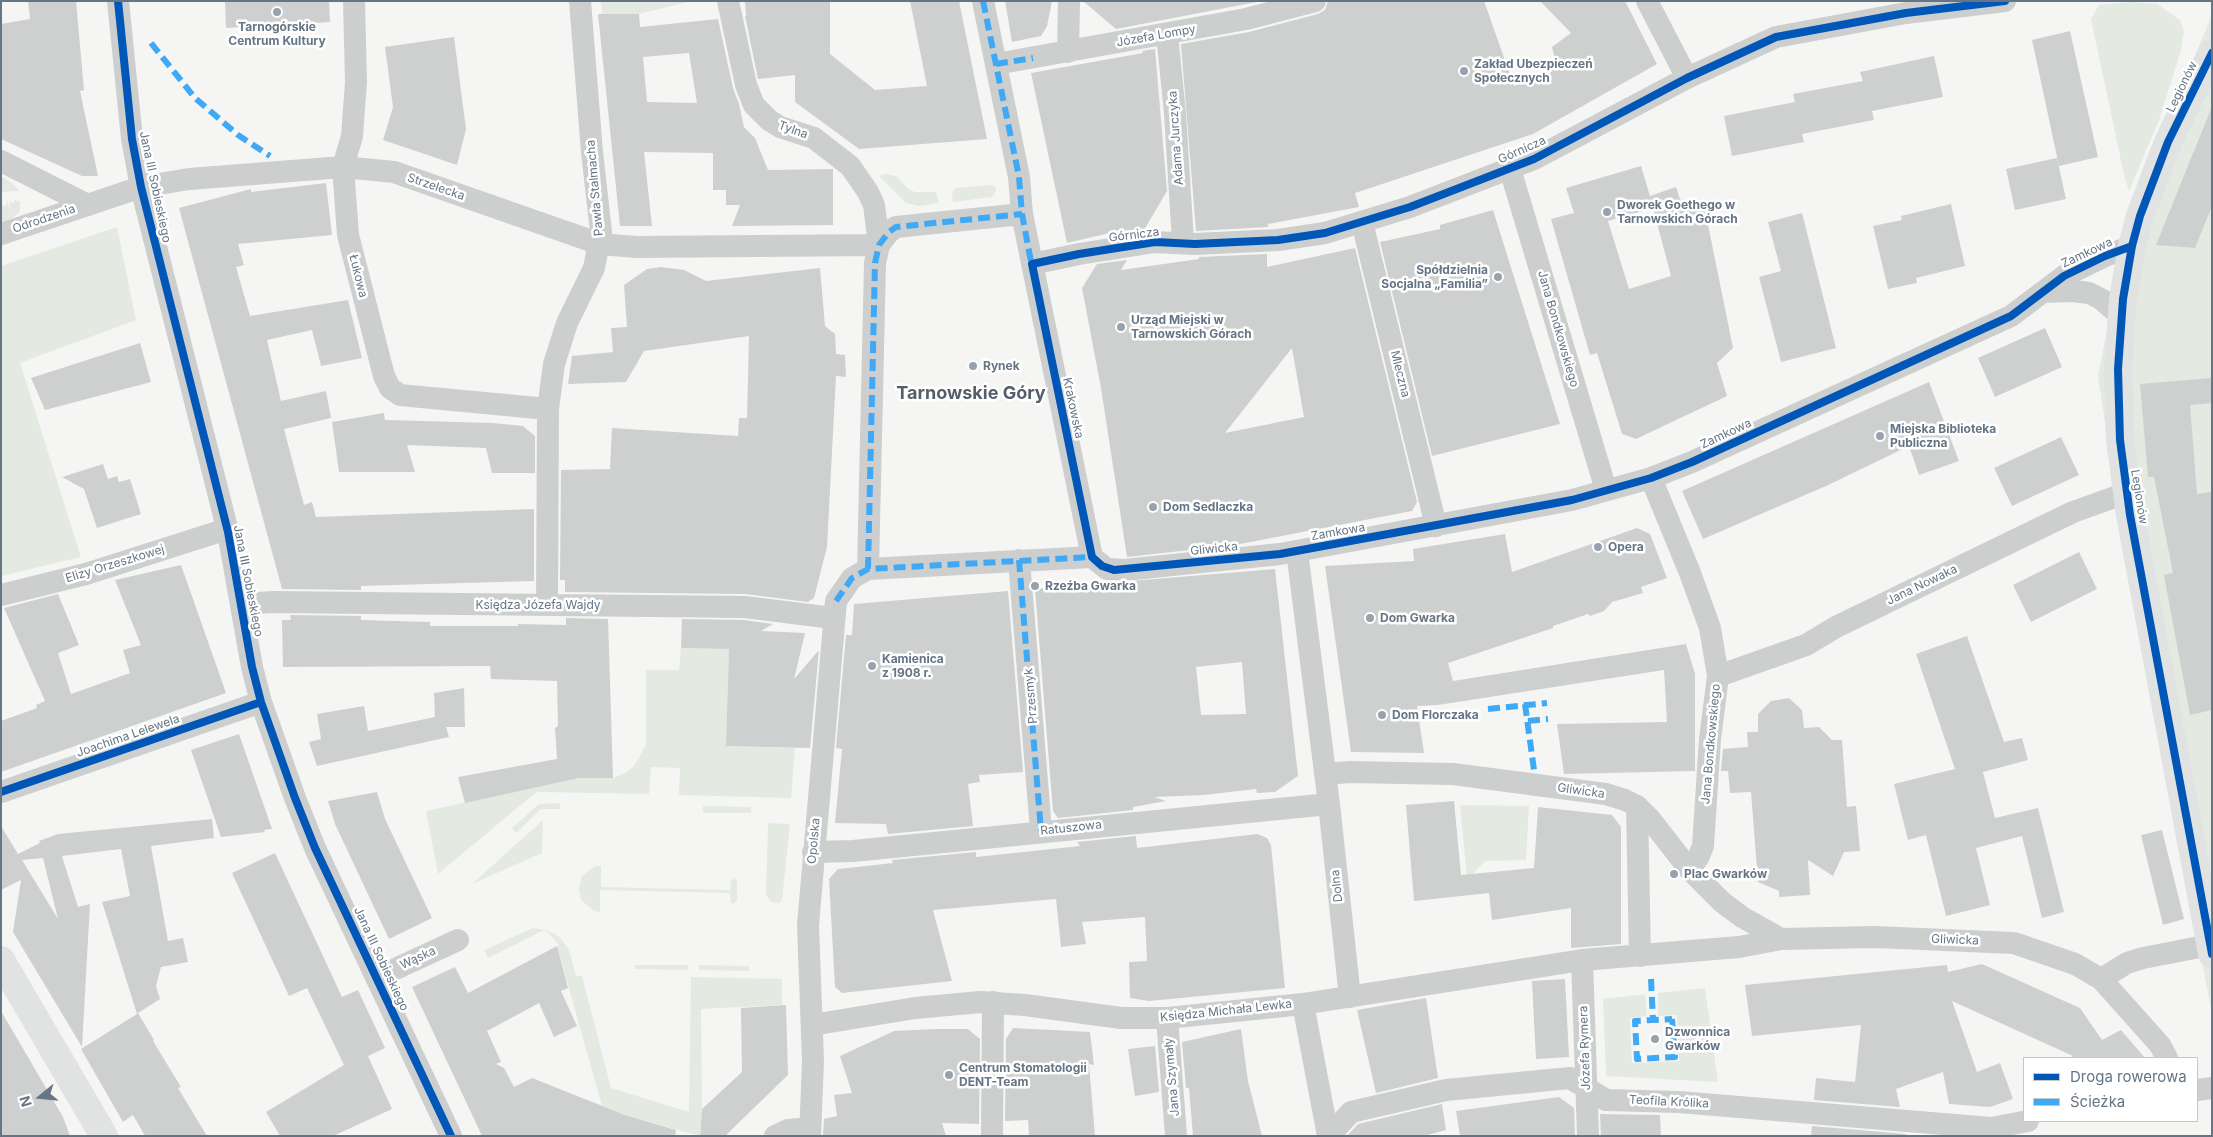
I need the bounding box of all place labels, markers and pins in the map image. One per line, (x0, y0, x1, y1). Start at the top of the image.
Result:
marker: Tarnogórskie Centrum Kultury (271, 6, 283, 18)
place label: Tarnogórskie Centrum Kultury (228, 20, 326, 48)
place label: Zakład Ubezpieczeń Społecznych (1474, 57, 1593, 85)
marker: Zakład Ubezpieczeń Społecznych (1458, 65, 1470, 77)
place label: Dworek Goethego w Tarnowskich Górach (1617, 198, 1738, 226)
marker: Dworek Goethego w Tarnowskich Górach (1601, 206, 1613, 218)
place label: Spółdzielnia Socjalna „Familia” (1381, 263, 1488, 291)
marker: Spółdzielnia Socjalna „Familia” (1492, 271, 1504, 283)
place label: Urząd Miejski w Tarnowskich Górach (1131, 313, 1252, 341)
marker: Urząd Miejski w Tarnowskich Górach (1115, 321, 1127, 333)
place label: Rynek (983, 359, 1020, 373)
marker: Rynek (967, 360, 979, 372)
place label: Miejska Biblioteka Publiczna (1890, 422, 1996, 450)
marker: Miejska Biblioteka Publiczna (1874, 430, 1886, 442)
place label: Dom Sedlaczka (1163, 500, 1253, 514)
marker: Dom Sedlaczka (1147, 501, 1159, 513)
place label: Opera (1608, 540, 1644, 554)
marker: Opera (1592, 541, 1604, 553)
place label: Rzeźba Gwarka (1045, 579, 1136, 593)
marker: Rzeźba Gwarka (1029, 580, 1041, 592)
place label: Dom Gwarka (1380, 611, 1455, 625)
marker: Dom Gwarka (1364, 612, 1376, 624)
place label: Kamienica z 1908 r. (882, 652, 944, 680)
marker: Kamienica z 1908 r. (866, 660, 878, 672)
place label: Dom Florczaka (1392, 708, 1479, 722)
marker: Dom Florczaka (1376, 709, 1388, 721)
place label: Plac Gwarków (1684, 867, 1767, 881)
marker: Plac Gwarków (1668, 868, 1680, 880)
place label: Dzwonnica Gwarków (1665, 1025, 1730, 1053)
marker: Dzwonnica Gwarków (1649, 1033, 1661, 1045)
place label: Centrum Stomatologii DENT-Team (959, 1061, 1087, 1089)
marker: Centrum Stomatologii DENT-Team (943, 1069, 955, 1081)

